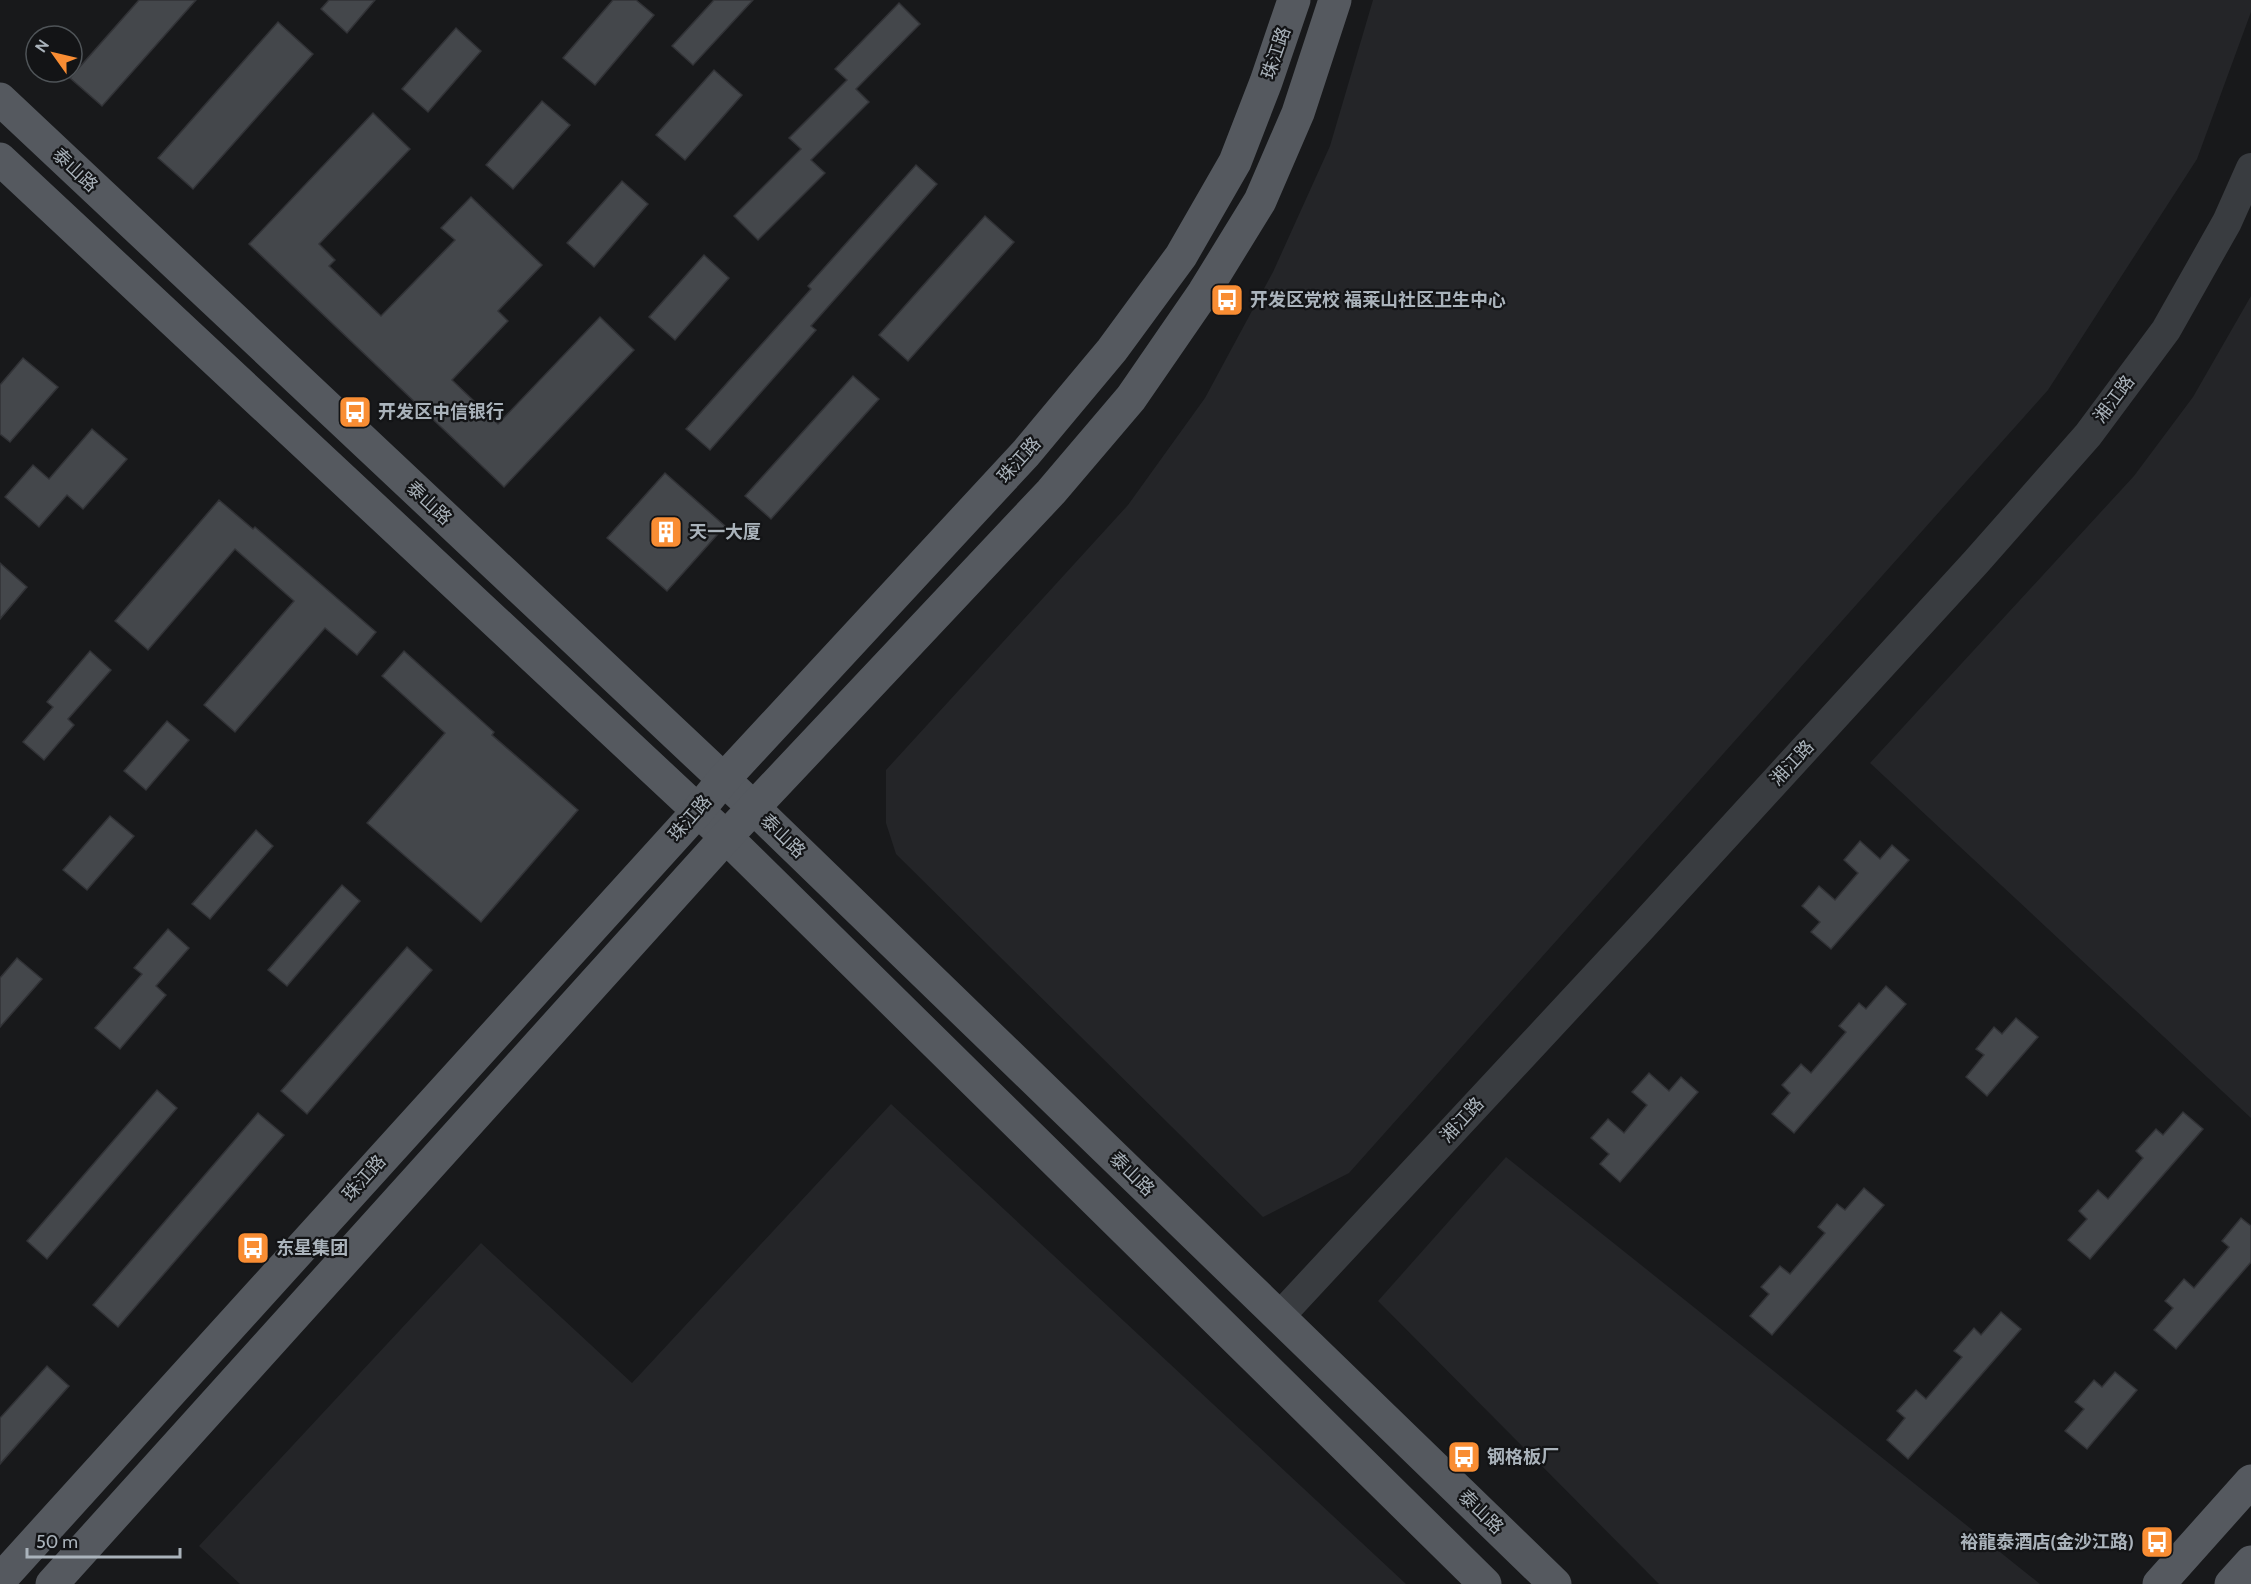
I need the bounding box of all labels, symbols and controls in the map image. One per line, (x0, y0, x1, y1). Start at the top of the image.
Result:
north arrow (24, 24, 84, 84)
street label: 珠江路 (1257, 24, 1295, 82)
text: N (31, 36, 53, 56)
street label: 泰山路 (48, 144, 102, 196)
bus stop icon: 开发区党校 福莱山社区卫生中心 (1209, 282, 1245, 318)
place label: 开发区党校 福莱山社区卫生中心 (1250, 289, 1506, 311)
street label: 湘江路 (2089, 371, 2139, 427)
bus stop icon: 开发区中信银行 (337, 394, 373, 430)
place label: 开发区中信银行 (378, 401, 504, 423)
street label: 珠江路 (993, 433, 1045, 487)
street label: 泰山路 (402, 477, 456, 529)
building icon: 天一大厦 (648, 514, 684, 550)
place label: 天一大厦 (689, 521, 761, 543)
street label: 湘江路 (1766, 736, 1818, 790)
street label: 珠江路 (664, 790, 716, 846)
street label: 泰山路 (756, 809, 810, 863)
street label: 湘江路 (1436, 1093, 1488, 1147)
street label: 泰山路 (1105, 1147, 1159, 1201)
street label: 珠江路 (338, 1151, 390, 1205)
bus stop icon: 东星集团 (235, 1230, 271, 1266)
place label: 东星集团 (276, 1237, 348, 1259)
bus stop icon: 钢格板厂 (1446, 1439, 1482, 1475)
place label: 钢格板厂 (1487, 1446, 1559, 1468)
street label: 泰山路 (1454, 1485, 1508, 1539)
scale bar (27, 1521, 180, 1559)
bus stop icon: 裕龍泰酒店(金沙江路) (2139, 1524, 2175, 1560)
text: 50 m (36, 1531, 78, 1553)
place label: 裕龍泰酒店(金沙江路) (1960, 1531, 2134, 1553)

